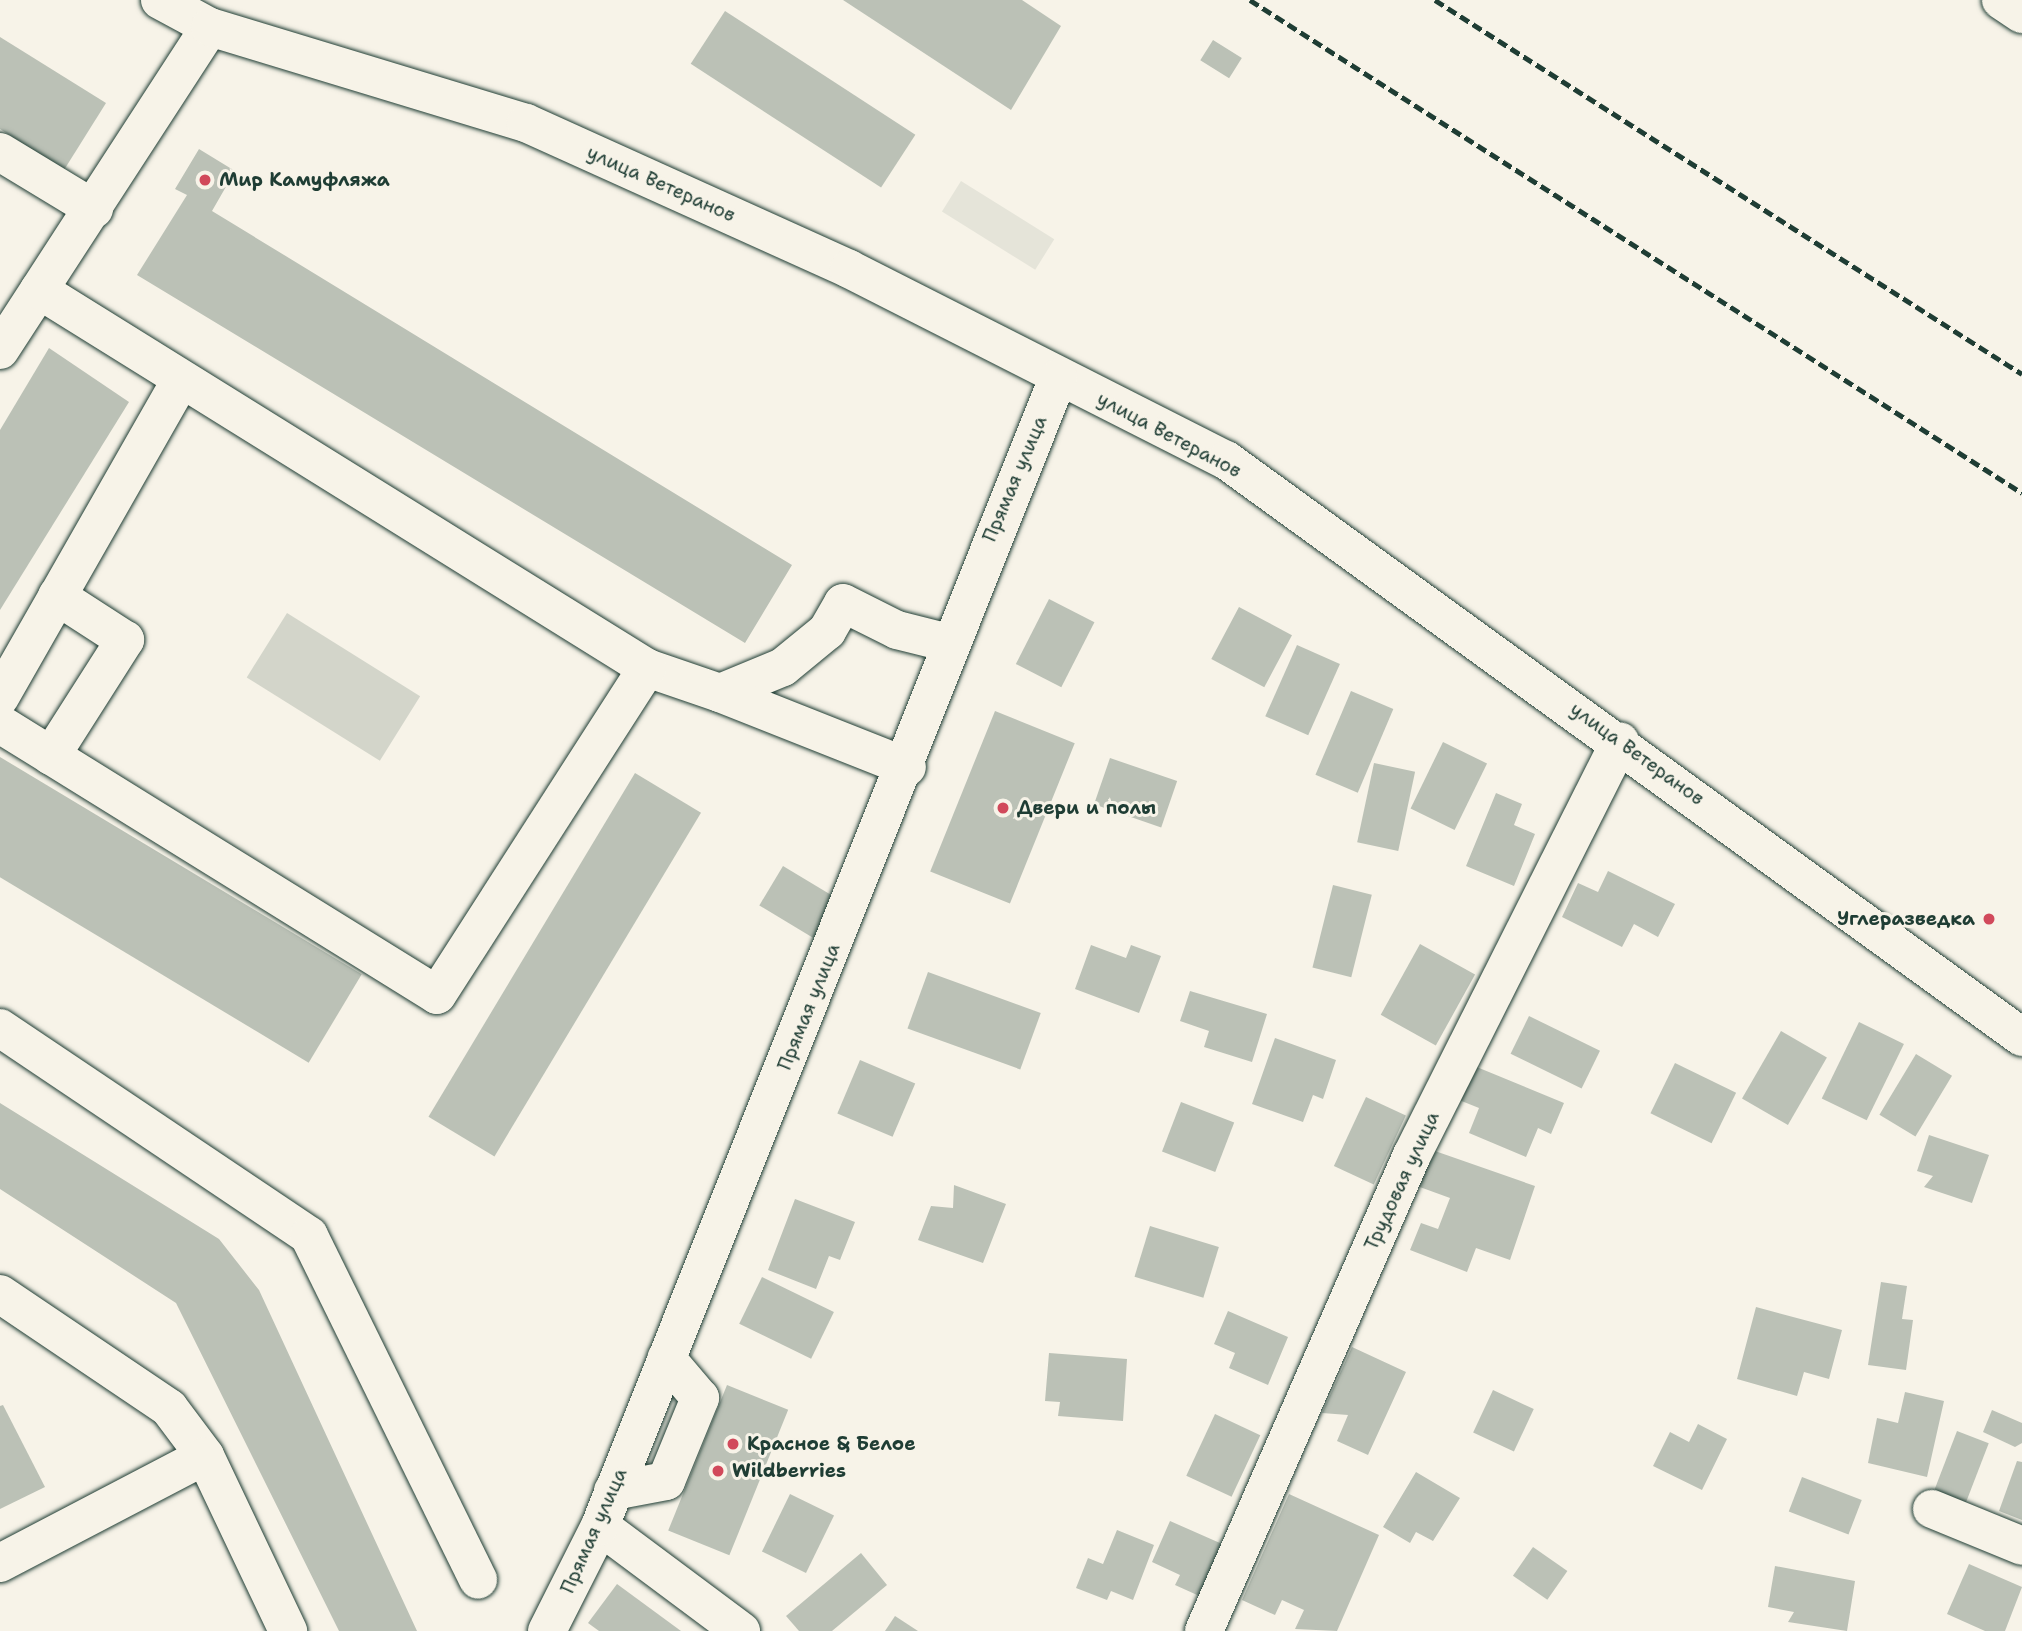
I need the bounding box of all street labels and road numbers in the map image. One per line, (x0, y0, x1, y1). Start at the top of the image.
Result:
street label: улица Ветеранов (583, 141, 739, 227)
street label: улица Ветеранов (1093, 387, 1245, 483)
street label: Прямая улица (978, 413, 1052, 545)
street label: улица Ветеранов (1566, 698, 1708, 810)
street label: Прямая улица (773, 940, 845, 1074)
street label: Трудовая улица (1360, 1108, 1444, 1254)
street label: Прямая улица (556, 1465, 632, 1597)

